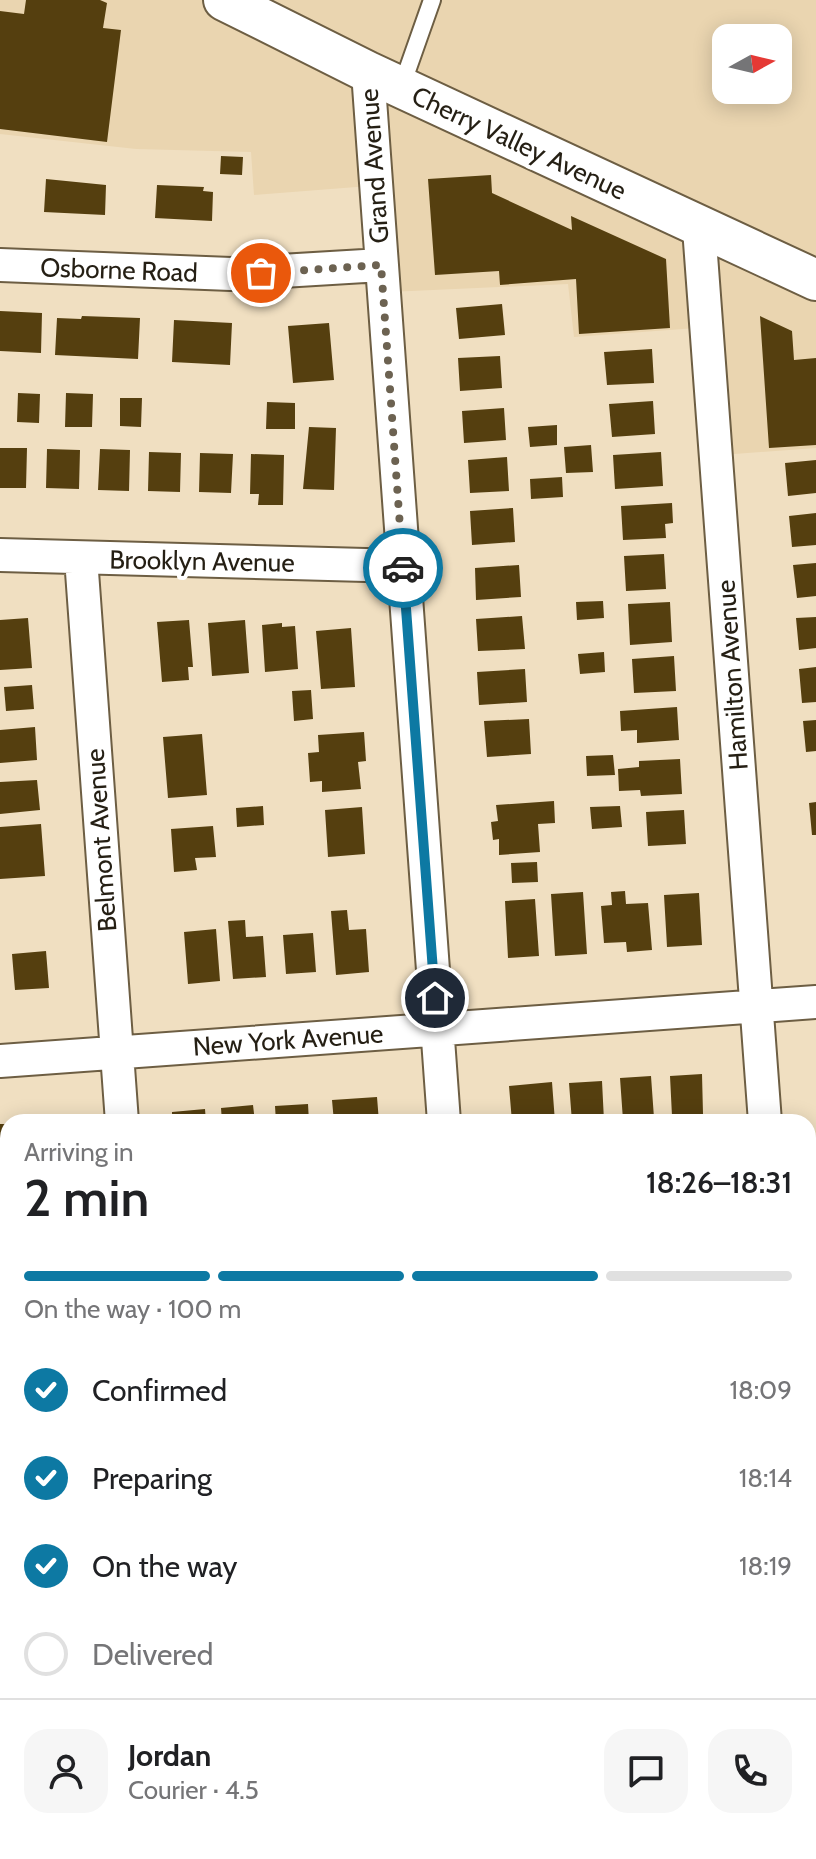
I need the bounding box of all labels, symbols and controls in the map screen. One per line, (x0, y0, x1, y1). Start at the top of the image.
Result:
north arrow (712, 24, 792, 104)
map controls (712, 24, 792, 104)
street label: Cherry Valley Avenue (407, 79, 631, 207)
street label: Grand Avenue (353, 88, 395, 244)
pin (227, 239, 295, 307)
street label: Osborne Road (40, 251, 198, 289)
icon: bag (239, 251, 283, 295)
courier (363, 528, 443, 608)
street label: Brooklyn Avenue (109, 543, 295, 579)
icon: car (381, 546, 425, 590)
street label: Hamilton Avenue (709, 579, 755, 771)
street label: Belmont Avenue (79, 747, 123, 933)
pin (401, 964, 469, 1032)
icon: home (413, 976, 457, 1020)
street label: New York Avenue (192, 1017, 384, 1063)
text: Arriving in (24, 1136, 134, 1168)
text: 18:26–18:31 (646, 1164, 792, 1201)
text: 2 min (24, 1166, 149, 1229)
text: On the way · 100 m (24, 1293, 241, 1325)
icon: check (24, 1368, 68, 1412)
text: Confirmed (92, 1372, 227, 1409)
text: 18:09 (729, 1374, 792, 1406)
icon: check (24, 1456, 68, 1500)
text: Preparing (92, 1460, 212, 1497)
text: 18:14 (739, 1462, 792, 1494)
icon: check (24, 1544, 68, 1588)
text: On the way (92, 1548, 237, 1585)
text: 18:19 (739, 1550, 792, 1582)
text: Delivered (92, 1636, 213, 1673)
button: person (24, 1729, 108, 1813)
button: chat (604, 1729, 688, 1813)
button: phone (708, 1729, 792, 1813)
text: Jordan (128, 1737, 211, 1774)
text: Courier · 4.5 (128, 1774, 259, 1806)

